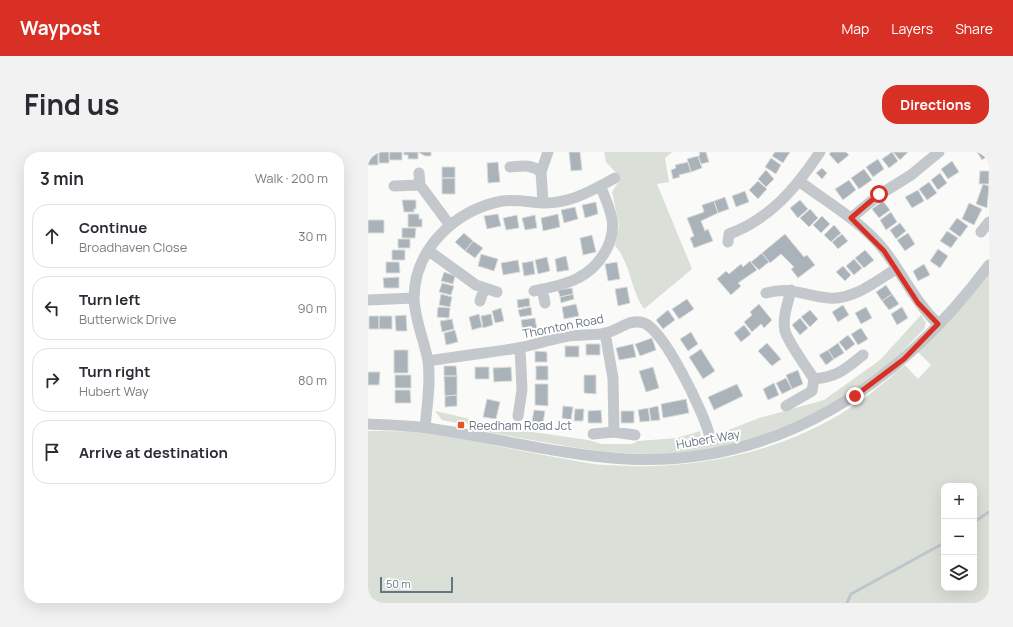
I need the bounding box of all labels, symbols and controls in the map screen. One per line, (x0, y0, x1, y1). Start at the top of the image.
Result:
text: Waypost (20, 15, 100, 41)
text: Map (841, 19, 869, 38)
text: Layers (891, 19, 933, 38)
text: Share (955, 19, 993, 38)
text: Find us (24, 85, 119, 123)
button: Directions (882, 85, 989, 124)
text: 3 min (40, 167, 84, 190)
text: Walk · 200 m (255, 169, 328, 187)
route start (870, 185, 888, 203)
text: Continue (79, 217, 147, 238)
icon: ahead (41, 225, 63, 247)
text: 30 m (298, 227, 327, 245)
text: Broadhaven Close (79, 238, 187, 256)
text: Turn left (79, 289, 141, 310)
icon: left (41, 297, 63, 319)
text: 90 m (297, 299, 327, 317)
text: Butterwick Drive (79, 310, 176, 328)
street label: Thornton Road (521, 310, 605, 342)
text: Turn right (79, 361, 150, 382)
icon: right (41, 369, 63, 391)
text: 80 m (298, 371, 327, 389)
text: Hubert Way (79, 382, 149, 400)
route end (846, 387, 864, 405)
place label: Reedham Road Jct (469, 417, 572, 434)
marker: Reedham Road Jct (456, 420, 466, 430)
street label: Hubert Way (675, 425, 742, 453)
icon: arrive (41, 441, 63, 463)
text: Arrive at destination (79, 442, 228, 463)
map controls (941, 483, 977, 591)
button: + (941, 483, 977, 519)
button: − (941, 519, 977, 555)
button: layers (941, 555, 977, 591)
scale bar (380, 575, 453, 594)
text: 50 m (386, 576, 411, 591)

